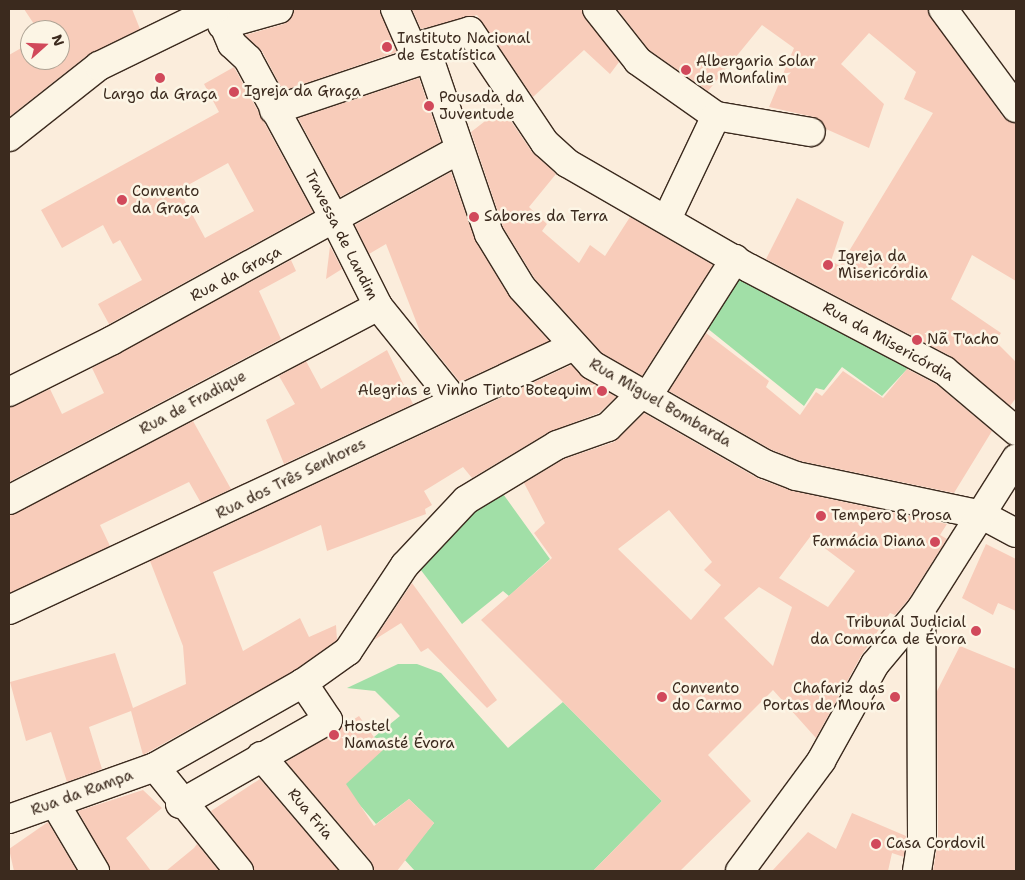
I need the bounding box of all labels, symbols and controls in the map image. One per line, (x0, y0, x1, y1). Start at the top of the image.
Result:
north arrow (20, 20, 70, 70)
place label: Instituto Nacional de Estatística (397, 29, 530, 64)
text: N (48, 32, 69, 49)
marker: Instituto Nacional de Estatística (381, 41, 393, 53)
place label: Albergaria Solar de Monfalim (696, 52, 816, 87)
marker: Albergaria Solar de Monfalim (680, 64, 692, 76)
marker: Largo da Graça (154, 72, 166, 84)
place label: Igreja da Graça (244, 83, 361, 101)
place label: Largo da Graça (103, 86, 217, 104)
marker: Igreja da Graça (228, 86, 240, 98)
place label: Pousada da Juventude (439, 88, 524, 123)
marker: Pousada da Juventude (423, 100, 435, 112)
street label: Travessa de Landim (300, 167, 382, 303)
place label: Convento da Graça (132, 182, 199, 217)
marker: Convento da Graça (116, 194, 128, 206)
place label: Sabores da Terra (484, 208, 608, 226)
marker: Sabores da Terra (468, 211, 480, 223)
street label: Rua da Graça (188, 243, 284, 305)
place label: Igreja da Misericórdia (838, 247, 928, 282)
marker: Igreja da Misericórdia (822, 259, 834, 271)
street label: Rua da Misericórdia (820, 299, 956, 385)
place label: Nã T'acho (927, 331, 999, 349)
marker: Nã T'acho (911, 334, 923, 346)
street label: Rua Miguel Bombarda (586, 355, 734, 451)
street label: Rua de Fradique (137, 367, 249, 439)
place label: Alegrias e Vinho Tinto Botequim (358, 382, 592, 400)
marker: Alegrias e Vinho Tinto Botequim (596, 385, 608, 397)
street label: Rua dos Três Senhores (213, 435, 369, 523)
place label: Tempero & Prosa (831, 507, 951, 525)
marker: Tempero & Prosa (815, 510, 827, 522)
place label: Farmácia Diana (812, 533, 925, 551)
marker: Farmácia Diana (929, 536, 941, 548)
place label: Tribunal Judicial da Comarca de Évora (810, 613, 966, 648)
marker: Tribunal Judicial da Comarca de Évora (970, 625, 982, 637)
place label: Convento do Carmo (672, 679, 742, 714)
place label: Chafariz das Portas de Moura (763, 679, 885, 714)
marker: Convento do Carmo (656, 691, 668, 703)
marker: Chafariz das Portas de Moura (889, 691, 901, 703)
place label: Hostel Namasté Évora (344, 717, 454, 752)
marker: Hostel Namasté Évora (328, 729, 340, 741)
street label: Rua da Rampa (29, 766, 135, 820)
street label: Rua Fria (284, 785, 336, 843)
place label: Casa Cordovil (886, 835, 985, 853)
marker: Casa Cordovil (870, 838, 882, 850)

